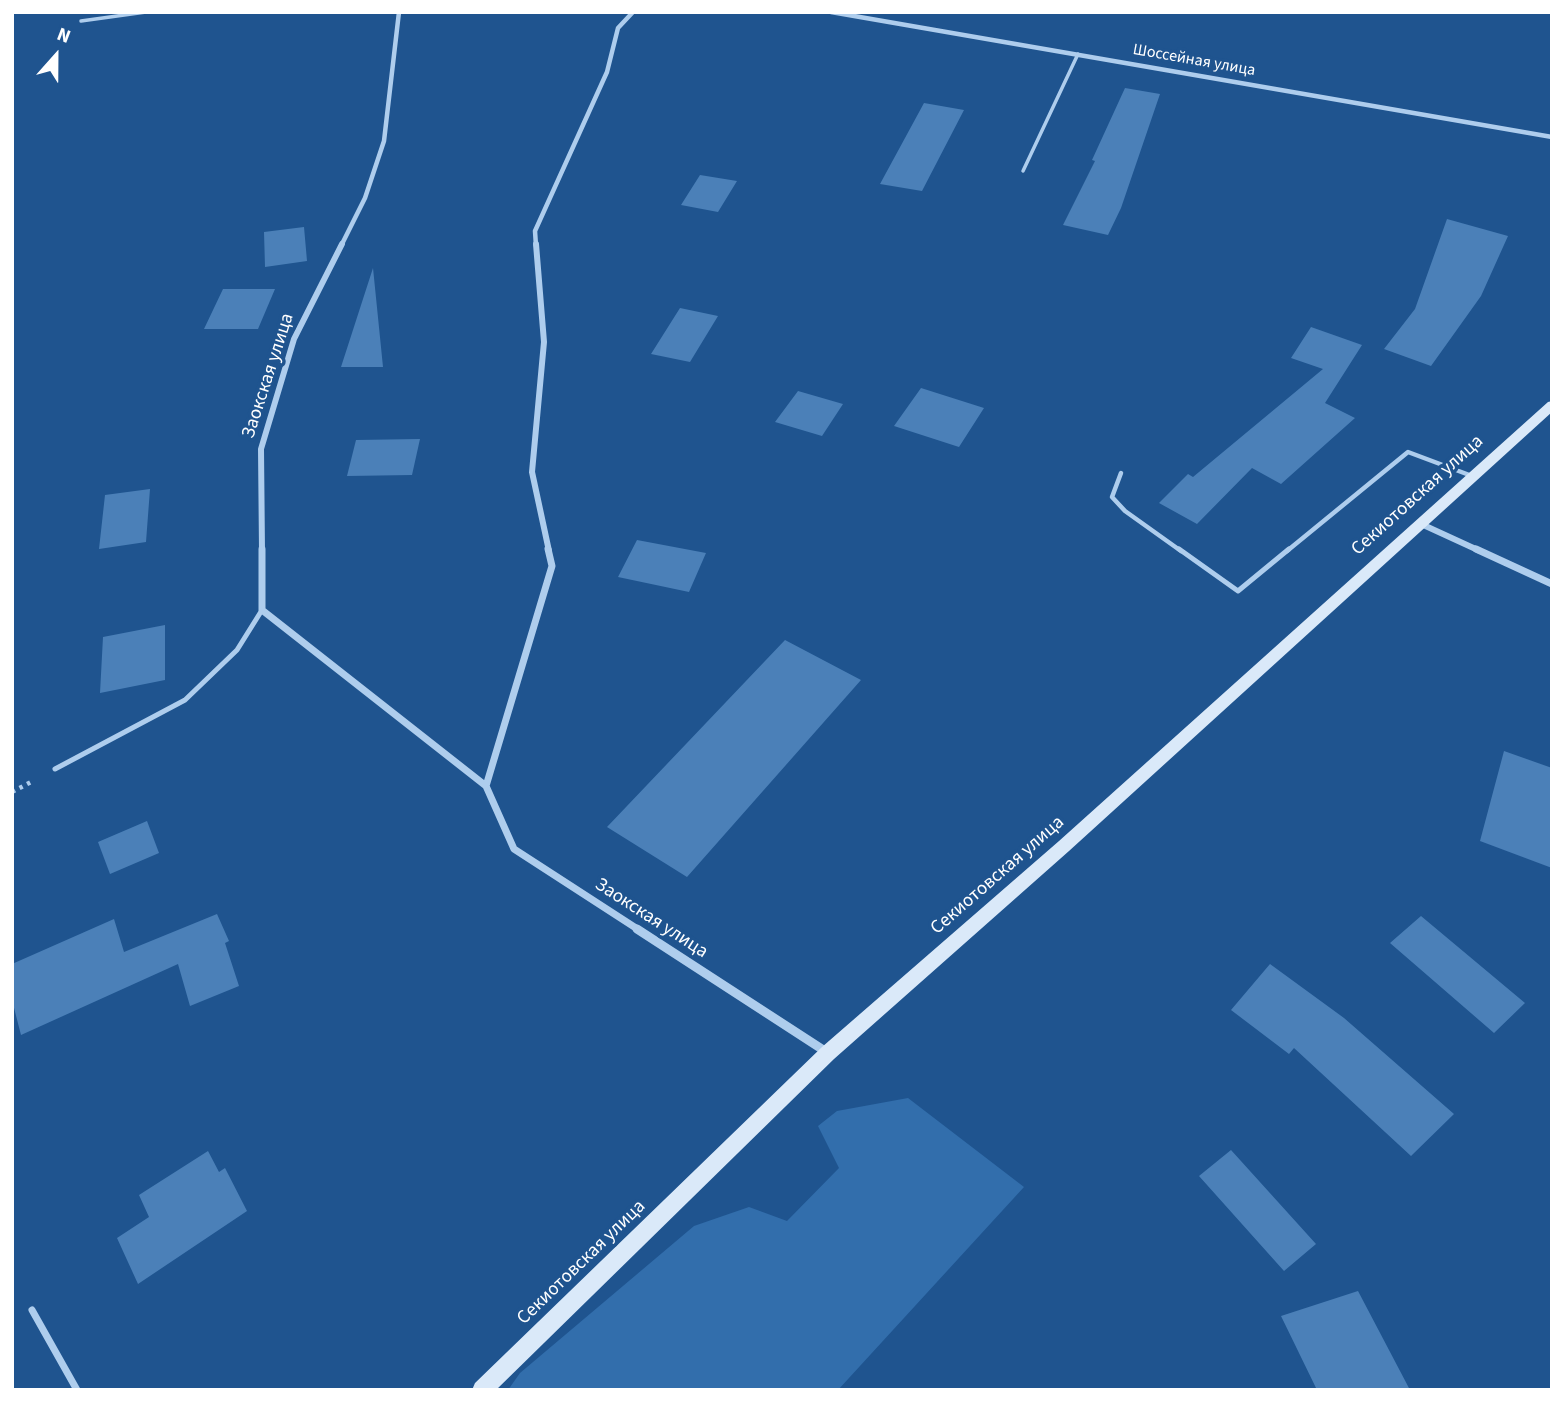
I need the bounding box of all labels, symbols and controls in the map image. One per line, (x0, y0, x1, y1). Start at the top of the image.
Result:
north arrow (21, 21, 91, 91)
text: N (53, 21, 74, 51)
street label: Шоссейная улица (1131, 41, 1257, 81)
street label: Заокская улица (238, 311, 300, 441)
street label: Секиотовская улица (1347, 431, 1489, 561)
street label: Секиотовская улица (927, 812, 1069, 940)
street label: Заокская улица (590, 874, 712, 964)
street label: Секиотовская улица (513, 1196, 651, 1330)

